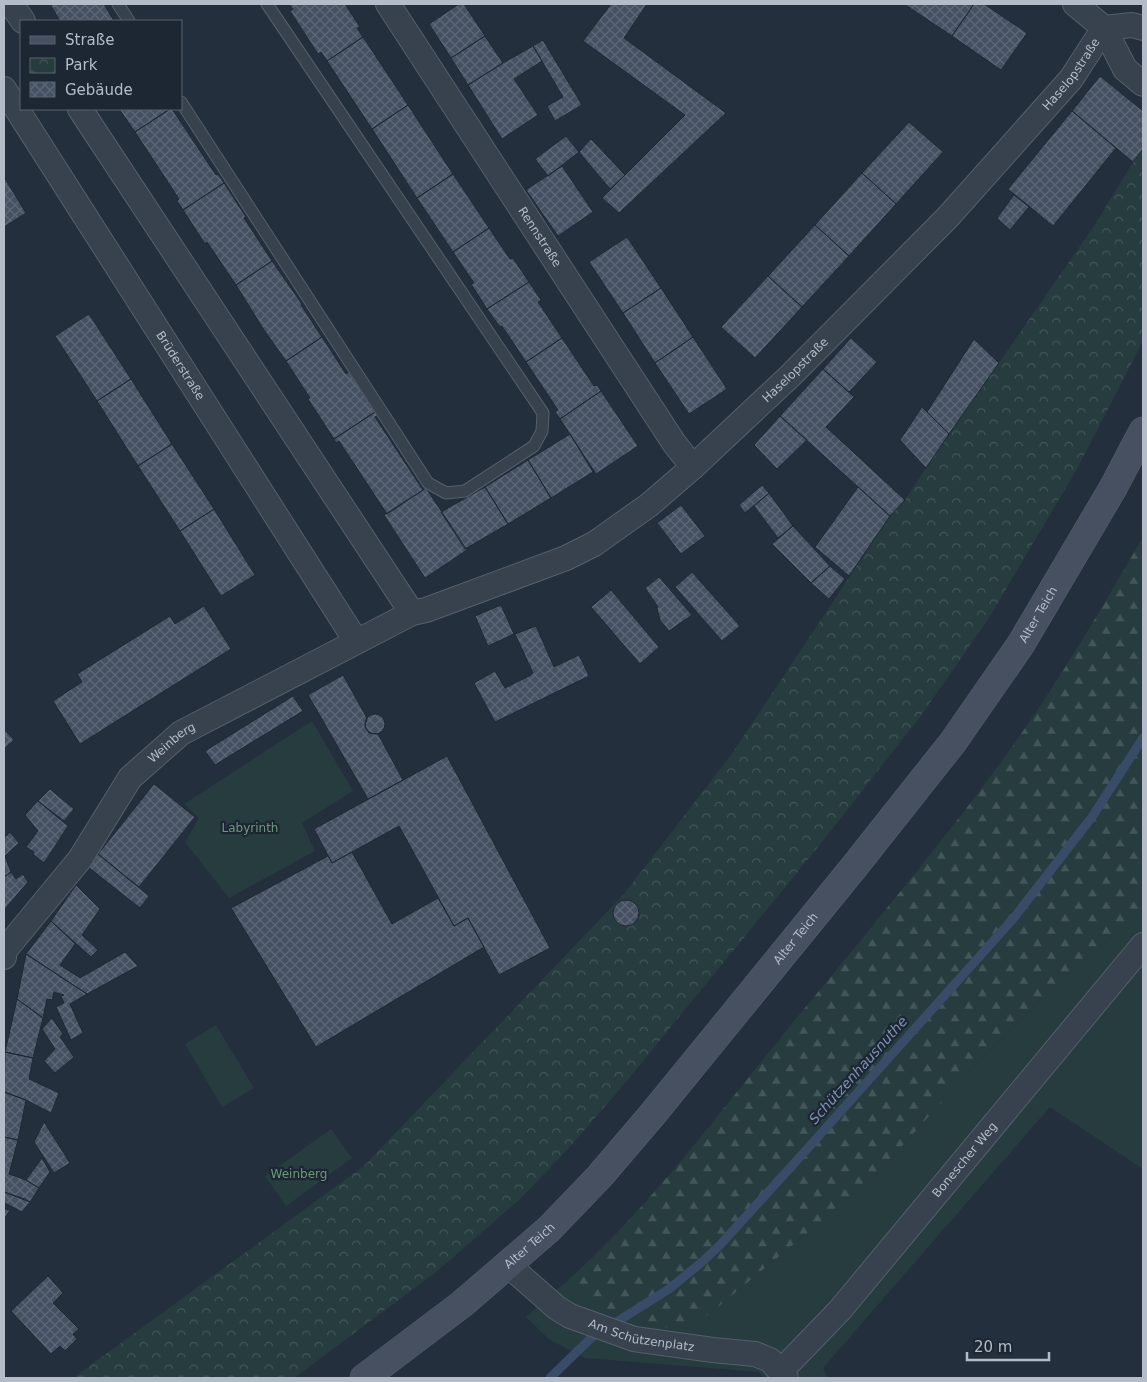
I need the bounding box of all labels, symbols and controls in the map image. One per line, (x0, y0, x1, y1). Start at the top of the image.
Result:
legend (20, 20, 182, 110)
text: Straße (65, 31, 114, 49)
street label: Haselopstraße (1040, 36, 1103, 113)
text: Park (65, 56, 98, 74)
text: Gebäude (65, 81, 133, 99)
street label: Rennstraße (515, 204, 564, 270)
street label: Brüderstraße (153, 329, 207, 403)
street label: Haselopstraße (759, 335, 831, 405)
street label: Alter Teich (1016, 584, 1060, 645)
street label: Weinberg (145, 720, 198, 766)
park label: Labyrinth (222, 821, 278, 835)
street label: Alter Teich (771, 910, 821, 967)
water label: Schützenhausnuthe (806, 1013, 910, 1127)
street label: Bonescher Weg (929, 1119, 1000, 1200)
park label: Weinberg (271, 1167, 327, 1181)
street label: Alter Teich (501, 1220, 558, 1272)
street label: Am Schützenplatz (587, 1316, 695, 1354)
scale bar (967, 1330, 1050, 1362)
text: 20 m (974, 1338, 1012, 1356)

